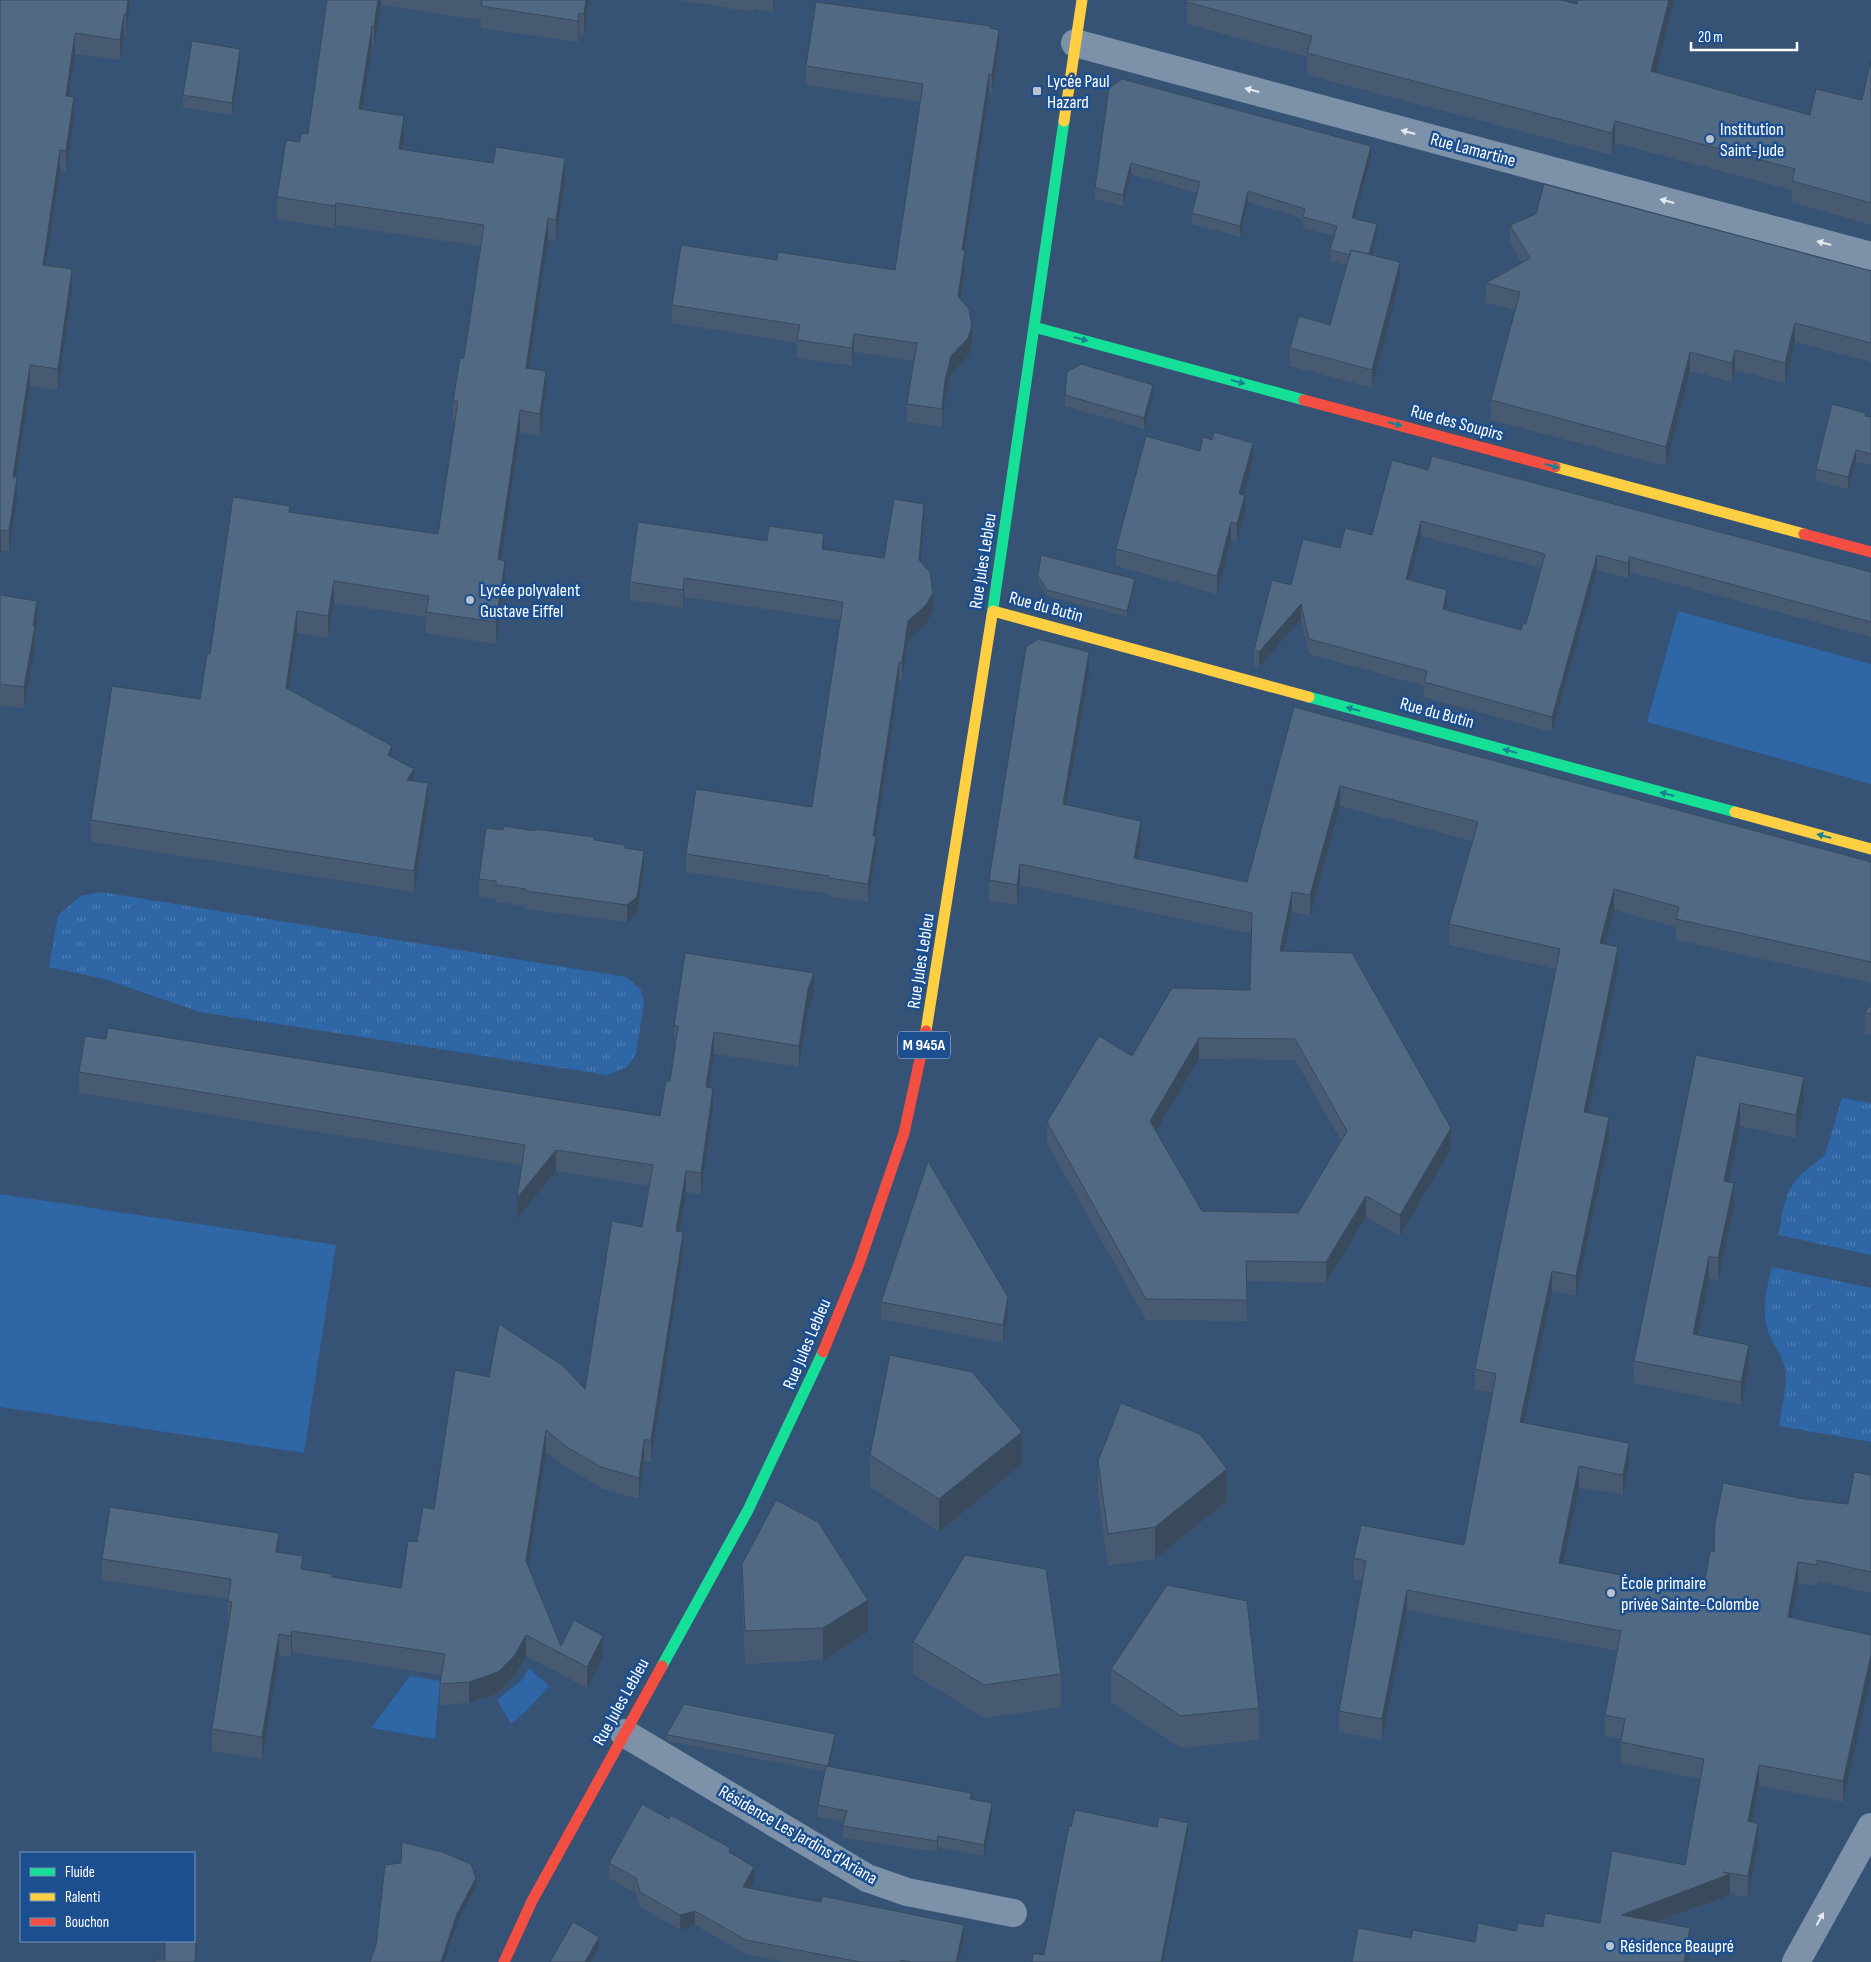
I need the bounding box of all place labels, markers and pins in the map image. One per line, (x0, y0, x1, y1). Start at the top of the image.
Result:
place label: Lycée Paul Hazard (1047, 71, 1110, 113)
marker: Lycée Paul Hazard (1031, 85, 1043, 97)
place label: Institution Saint-Jude (1720, 119, 1784, 161)
marker: Institution Saint-Jude (1704, 133, 1716, 145)
place label: Lycée polyvalent Gustave Eiffel (480, 580, 581, 622)
marker: Lycée polyvalent Gustave Eiffel (464, 594, 476, 606)
place label: École primaire privée Sainte-Colombe (1621, 1573, 1759, 1615)
marker: École primaire privée Sainte-Colombe (1605, 1587, 1617, 1599)
place label: Résidence Beaupré (1620, 1936, 1734, 1957)
marker: Résidence Beaupré (1604, 1940, 1616, 1952)

